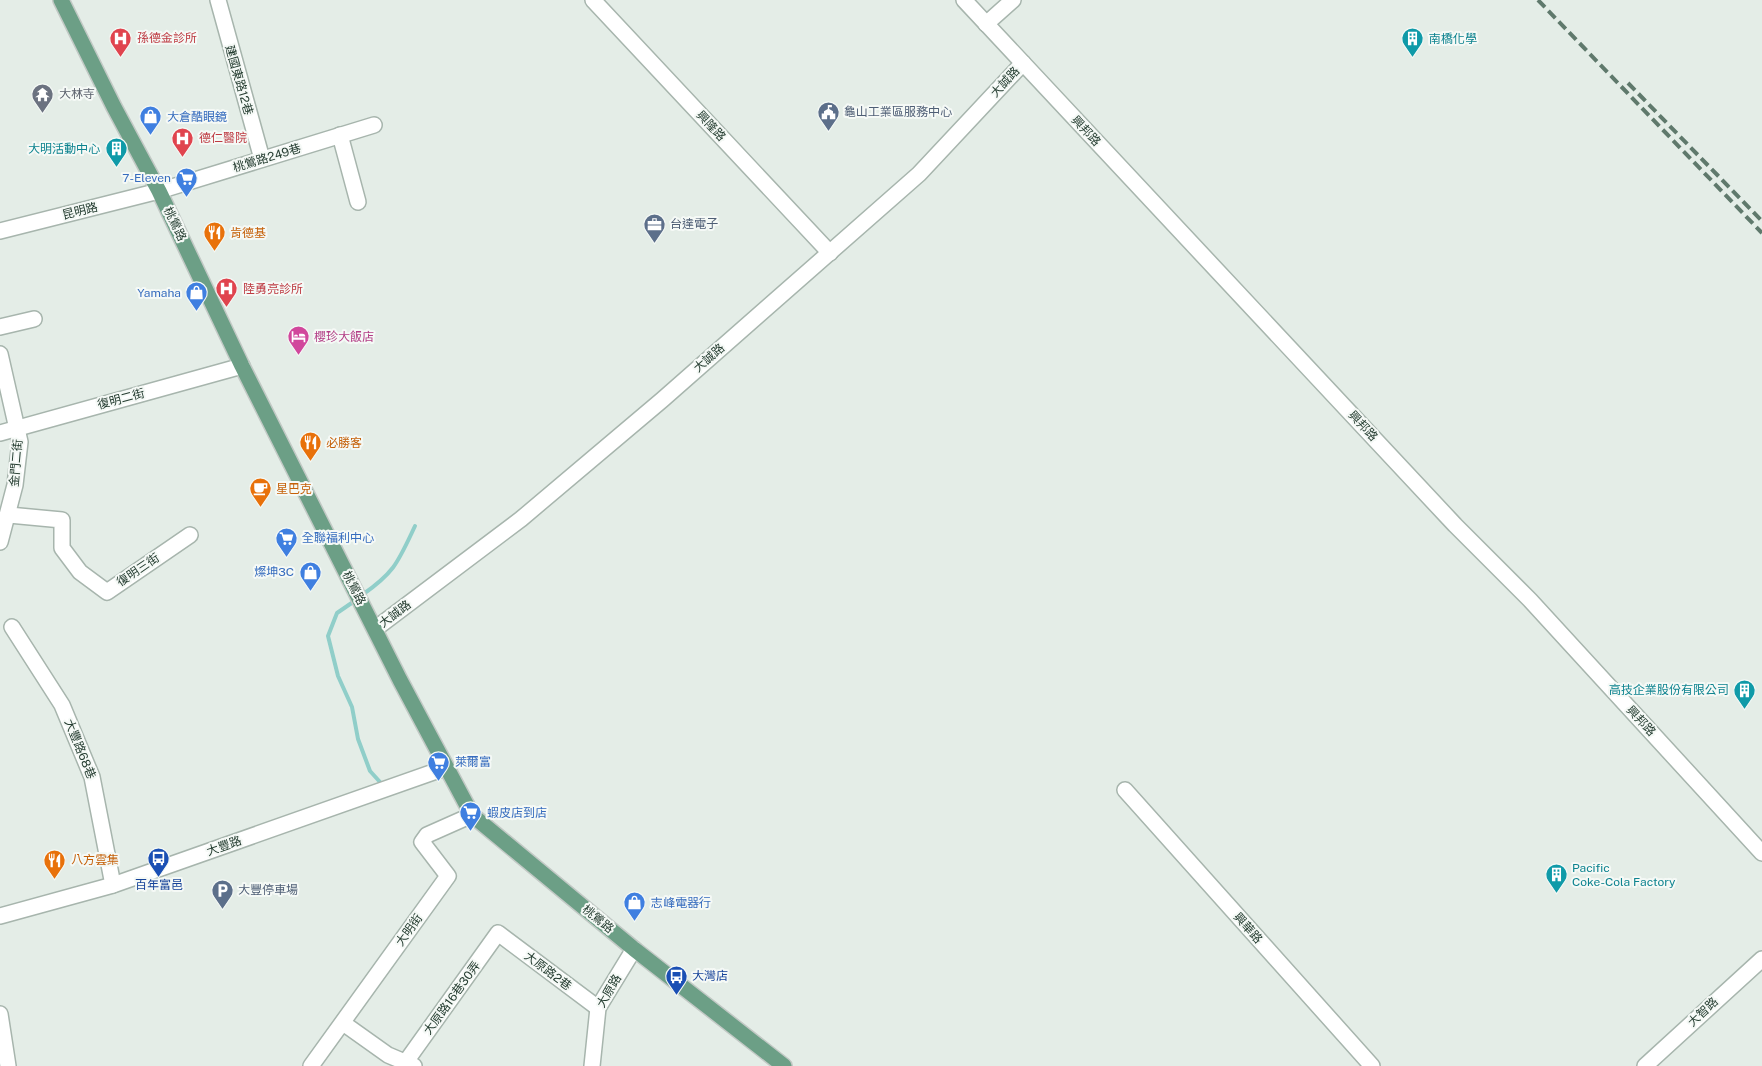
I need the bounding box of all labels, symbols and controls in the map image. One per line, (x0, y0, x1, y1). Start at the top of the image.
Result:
hospital icon: 孫德金診所 (109, 26, 133, 57)
building icon: 南橋化學 (1401, 27, 1425, 58)
place label: 孫德金診所 (137, 31, 197, 45)
place label: 南橋化學 (1429, 32, 1477, 46)
street label: 建國東路12巷 (222, 43, 256, 117)
street label: 大誠路 (988, 64, 1022, 100)
temple icon: 大林寺 (31, 82, 55, 113)
place label: 大林寺 (59, 87, 95, 101)
public building icon: 龜山工業區服務中心 (816, 100, 840, 131)
shop icon: 大倉酷眼鏡 (139, 105, 163, 136)
place label: 龜山工業區服務中心 (844, 105, 952, 119)
street label: 興隆路 (694, 108, 728, 144)
place label: 大倉酷眼鏡 (167, 110, 227, 124)
street label: 興邦路 (1069, 113, 1103, 149)
hospital icon: 德仁醫院 (171, 126, 195, 157)
place label: 德仁醫院 (199, 131, 247, 145)
building icon: 大明活動中心 (104, 137, 128, 168)
street label: 桃鶯路249巷 (231, 141, 303, 175)
place label: 大明活動中心 (28, 142, 100, 156)
supermarket icon: 7-Eleven (175, 166, 199, 197)
place label: 7-Eleven (122, 171, 171, 185)
street label: 昆明路 (61, 200, 99, 222)
street label: 桃鶯路 (161, 205, 189, 243)
office icon: 台達電子 (642, 212, 666, 243)
place label: 台達電子 (670, 217, 718, 231)
restaurant icon: 肯德基 (202, 221, 226, 252)
place label: 肯德基 (230, 226, 266, 240)
hospital icon: 陸勇亮診所 (215, 277, 239, 308)
shop icon: Yamaha (185, 281, 209, 312)
place label: 陸勇亮診所 (243, 282, 303, 296)
place label: Yamaha (137, 286, 181, 300)
hotel icon: 櫻珍大飯店 (286, 325, 310, 356)
place label: 櫻珍大飯店 (314, 330, 374, 344)
street label: 大誠路 (691, 341, 727, 375)
street label: 復明二街 (96, 386, 146, 412)
street label: 興邦路 (1346, 408, 1380, 444)
restaurant icon: 必勝客 (298, 431, 322, 462)
place label: 必勝客 (326, 436, 362, 450)
street label: 金門二街 (7, 438, 25, 488)
cafe icon: 星巴克 (248, 477, 272, 508)
place label: 星巴克 (276, 482, 312, 496)
supermarket icon: 全聯福利中心 (274, 526, 298, 557)
place label: 全聯福利中心 (302, 531, 374, 545)
street label: 復明三街 (114, 551, 162, 589)
shop icon: 燦坤3C (298, 560, 322, 591)
place label: 燦坤3C (254, 565, 294, 579)
street label: 桃鶯路 (340, 569, 368, 607)
street label: 大誠路 (376, 598, 414, 630)
building icon: 高技企業股份有限公司 (1733, 678, 1757, 709)
place label: 高技企業股份有限公司 (1609, 683, 1729, 697)
street label: 興邦路 (1624, 703, 1658, 739)
street label: 大豐路68巷 (62, 717, 98, 781)
supermarket icon: 萊爾富 (427, 750, 451, 781)
place label: 萊爾富 (455, 755, 491, 769)
supermarket icon: 蝦皮店到店 (459, 801, 483, 832)
place label: 蝦皮店到店 (487, 806, 547, 820)
street label: 大豐路 (205, 834, 243, 858)
bus stop icon: 百年富邑 (147, 846, 171, 877)
restaurant icon: 八方雲集 (43, 848, 67, 879)
place label: 八方雲集 (71, 853, 119, 867)
place label: Pacific Coke-Cola Factory (1572, 861, 1676, 889)
building icon: Pacific Coke-Cola Factory (1544, 863, 1568, 894)
place label: 百年富邑 (135, 878, 183, 892)
parking icon: 大豐停車場 (210, 878, 234, 909)
place label: 大豐停車場 (238, 883, 298, 897)
shop icon: 志峰電器行 (623, 891, 647, 922)
place label: 志峰電器行 (651, 896, 711, 910)
street label: 桃鶯路 (580, 902, 616, 936)
street label: 興華路 (1231, 910, 1265, 946)
street label: 大明街 (393, 911, 425, 949)
street label: 大原路2巷 (522, 949, 574, 993)
street label: 大原路16巷30弄 (421, 959, 483, 1037)
bus stop icon: 大灣店 (664, 964, 688, 995)
place label: 大灣店 (692, 969, 728, 983)
street label: 大原路 (594, 972, 624, 1010)
street label: 大智路 (1685, 995, 1721, 1029)

